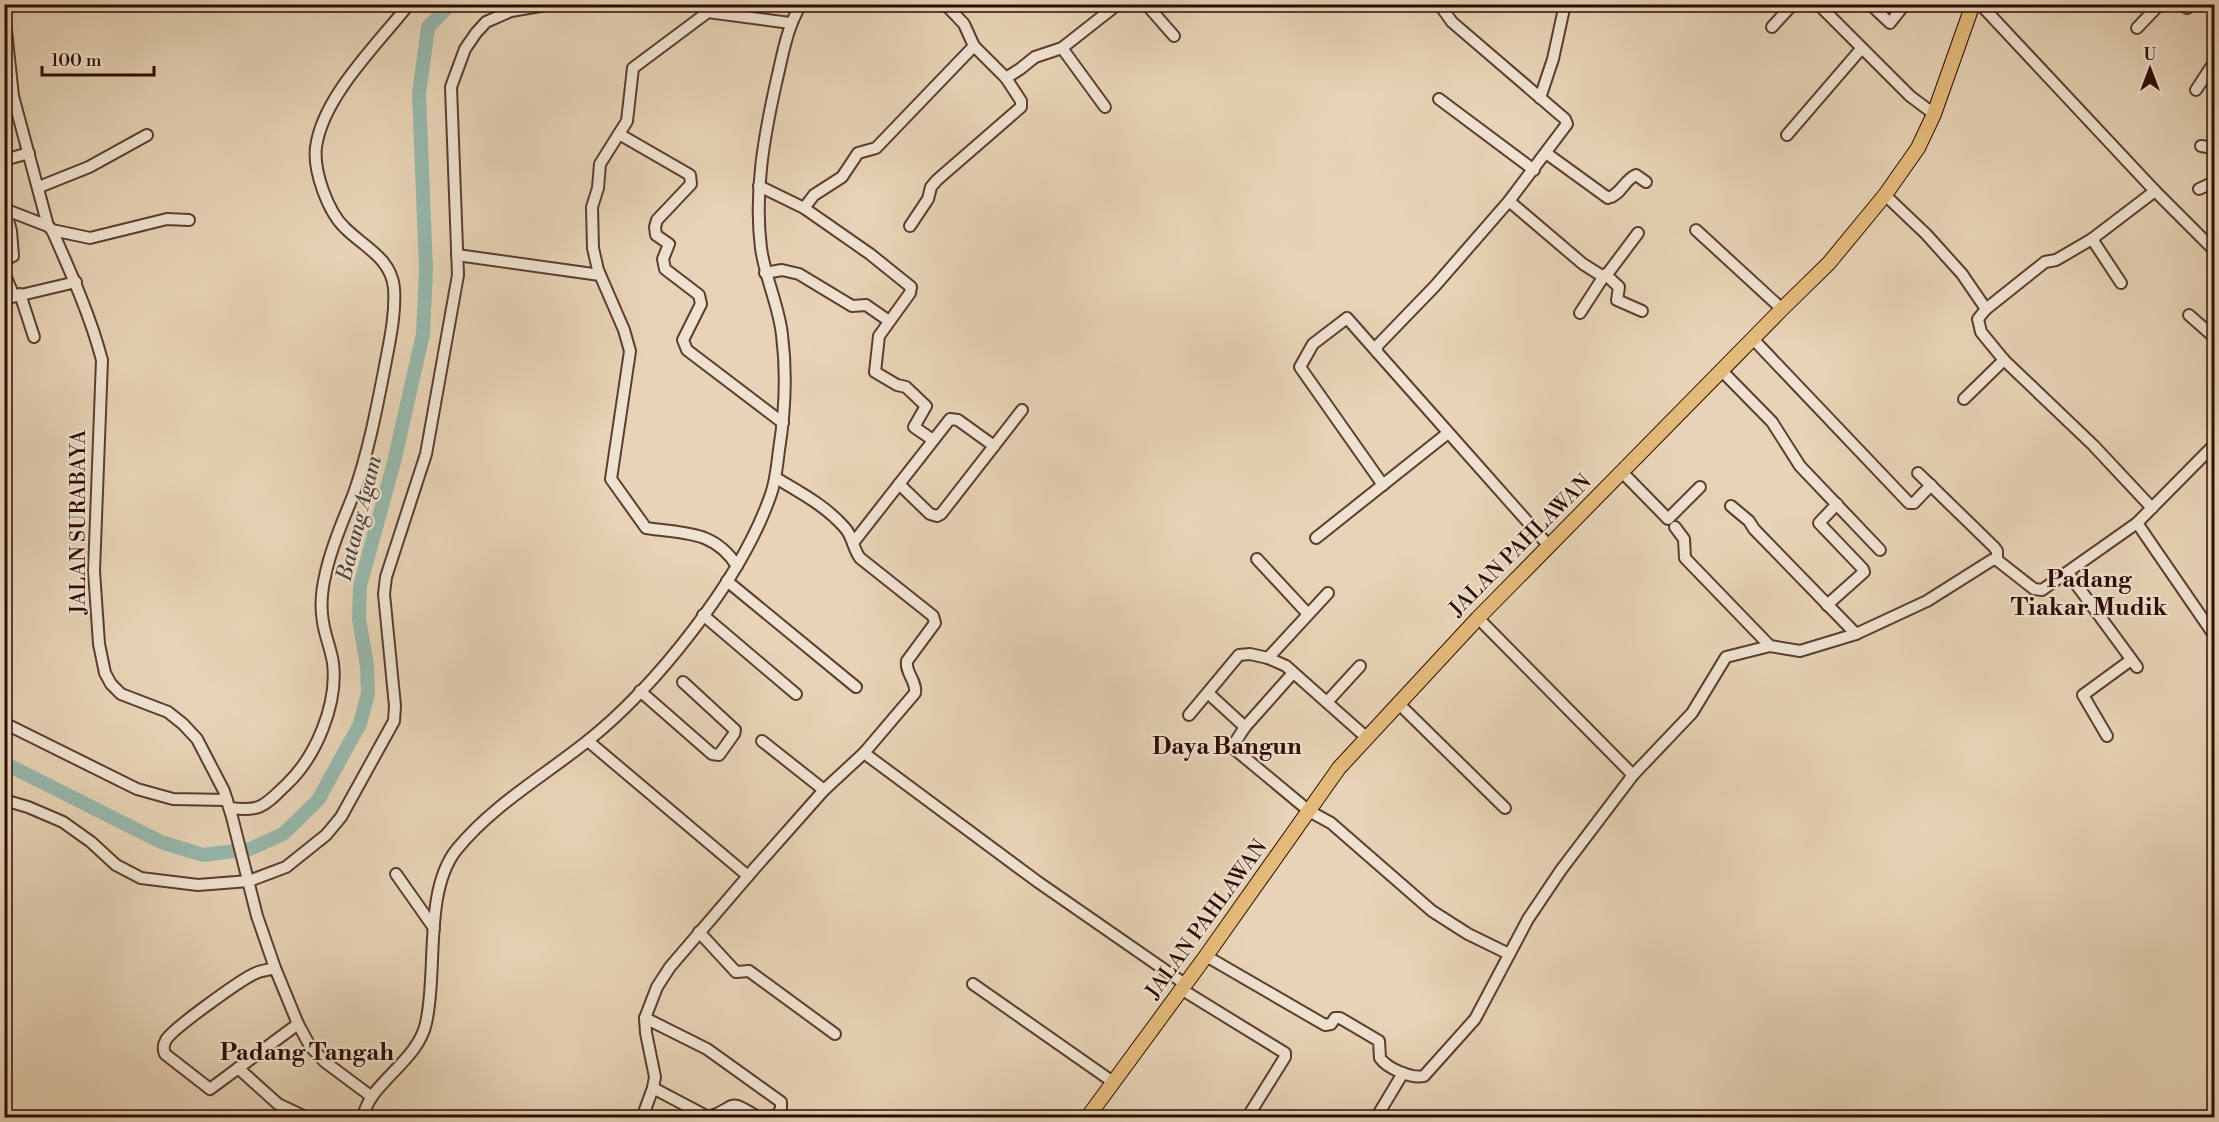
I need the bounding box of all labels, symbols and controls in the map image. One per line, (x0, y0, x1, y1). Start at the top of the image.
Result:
scale bar (42, 39, 154, 77)
north arrow (2120, 39, 2180, 99)
text: U (2144, 45, 2157, 65)
text: 100 m (51, 49, 102, 72)
street label: JALAN SURABAYA (66, 429, 92, 615)
water label: Batang Agam (331, 453, 388, 585)
street label: JALAN PAHLAWAN (1444, 469, 1597, 623)
district label: Padang Tiakar Mudik (2011, 565, 2168, 623)
district label: Daya Bangun (1152, 732, 1302, 762)
street label: JALAN PAHLAWAN (1140, 835, 1273, 1005)
district label: Padang Tangah (220, 1038, 394, 1068)

